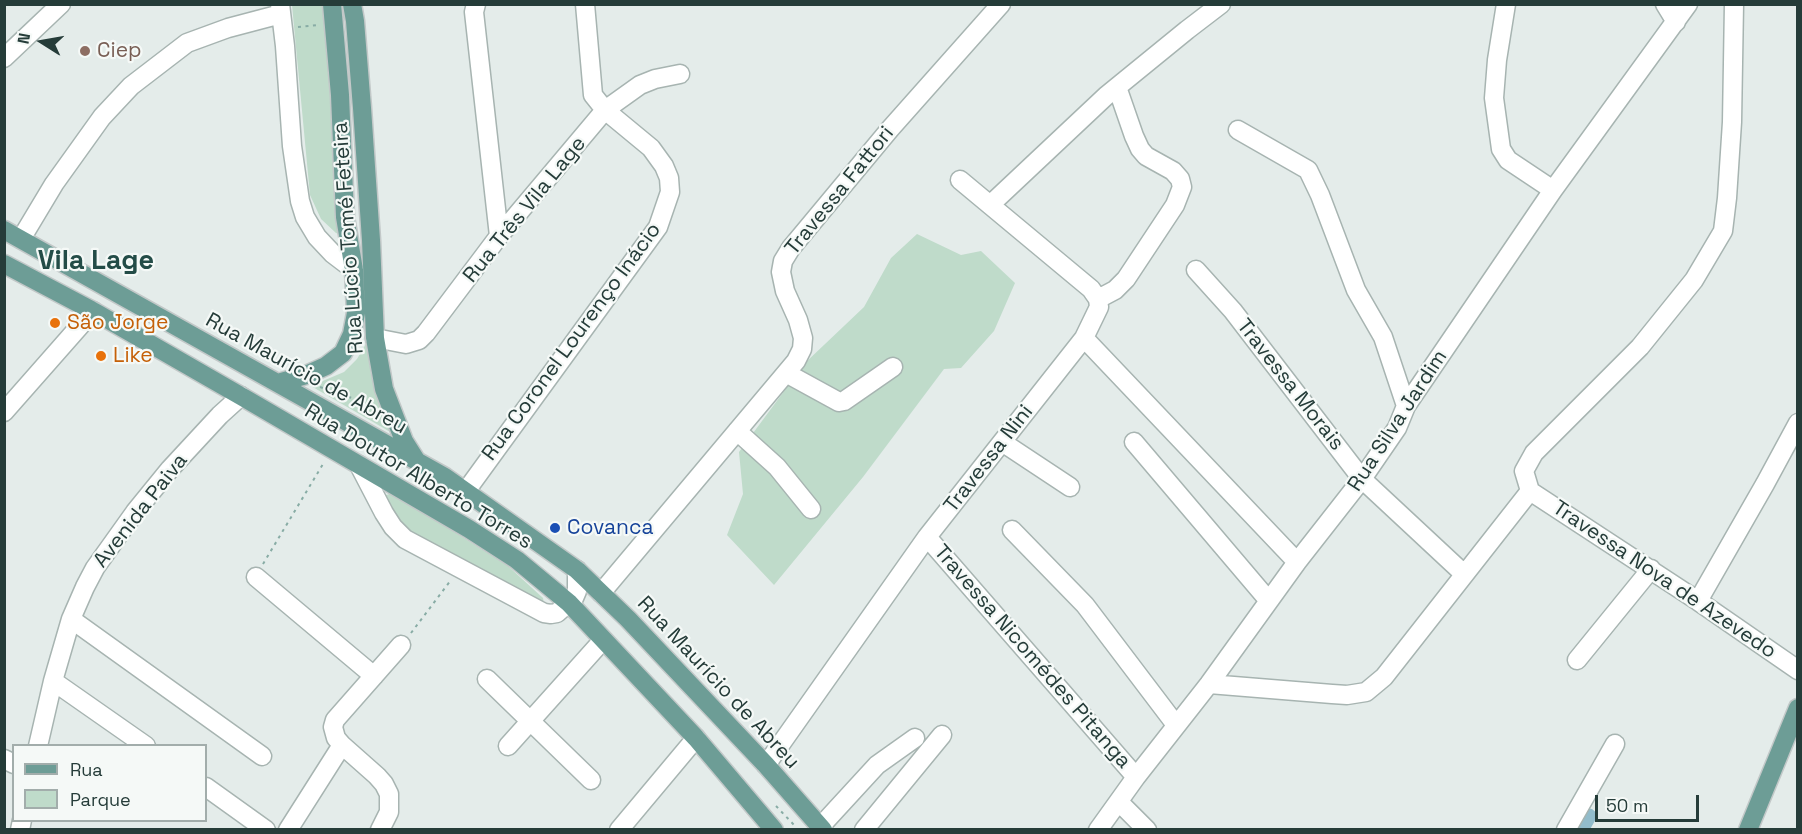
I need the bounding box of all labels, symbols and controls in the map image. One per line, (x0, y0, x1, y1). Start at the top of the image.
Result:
north arrow (12, 12, 72, 72)
text: N (13, 31, 35, 46)
place label: Ciep (97, 38, 142, 64)
marker: Ciep (78, 44, 92, 58)
street label: Rua Lúcio Tomé Feteira (328, 121, 370, 355)
street label: Travessa Fattori (780, 122, 900, 260)
street label: Rua Três Vila Lage (458, 132, 592, 288)
street label: Rua Coronel Lourenço Inácio (477, 218, 667, 466)
district label: Vila Lage (38, 246, 154, 278)
street label: Rua Maurício de Abreu (201, 308, 411, 440)
place label: São Jorge (67, 310, 168, 336)
street label: Travessa Morais (1231, 314, 1349, 456)
marker: São Jorge (48, 316, 62, 330)
place label: Like (113, 343, 153, 369)
street label: Rua Silva Jardim (1343, 346, 1453, 496)
marker: Like (94, 349, 108, 363)
street label: Rua Doutor Alberto Torres (300, 399, 536, 555)
street label: Travessa Nini (939, 400, 1039, 518)
street label: Avenida Paiva (89, 449, 193, 573)
street label: Travessa Nova de Azevedo (1547, 496, 1781, 664)
place label: Covanca (567, 515, 654, 541)
marker: Covanca (548, 521, 562, 535)
street label: Travessa Nicomédes Pitanga (928, 540, 1136, 774)
street label: Rua Maurício de Abreu (632, 592, 804, 774)
legend (12, 744, 207, 822)
text: Rua (70, 758, 103, 781)
scale bar (1598, 783, 1702, 821)
text: Parque (70, 788, 131, 811)
text: 50 m (1606, 794, 1648, 817)

